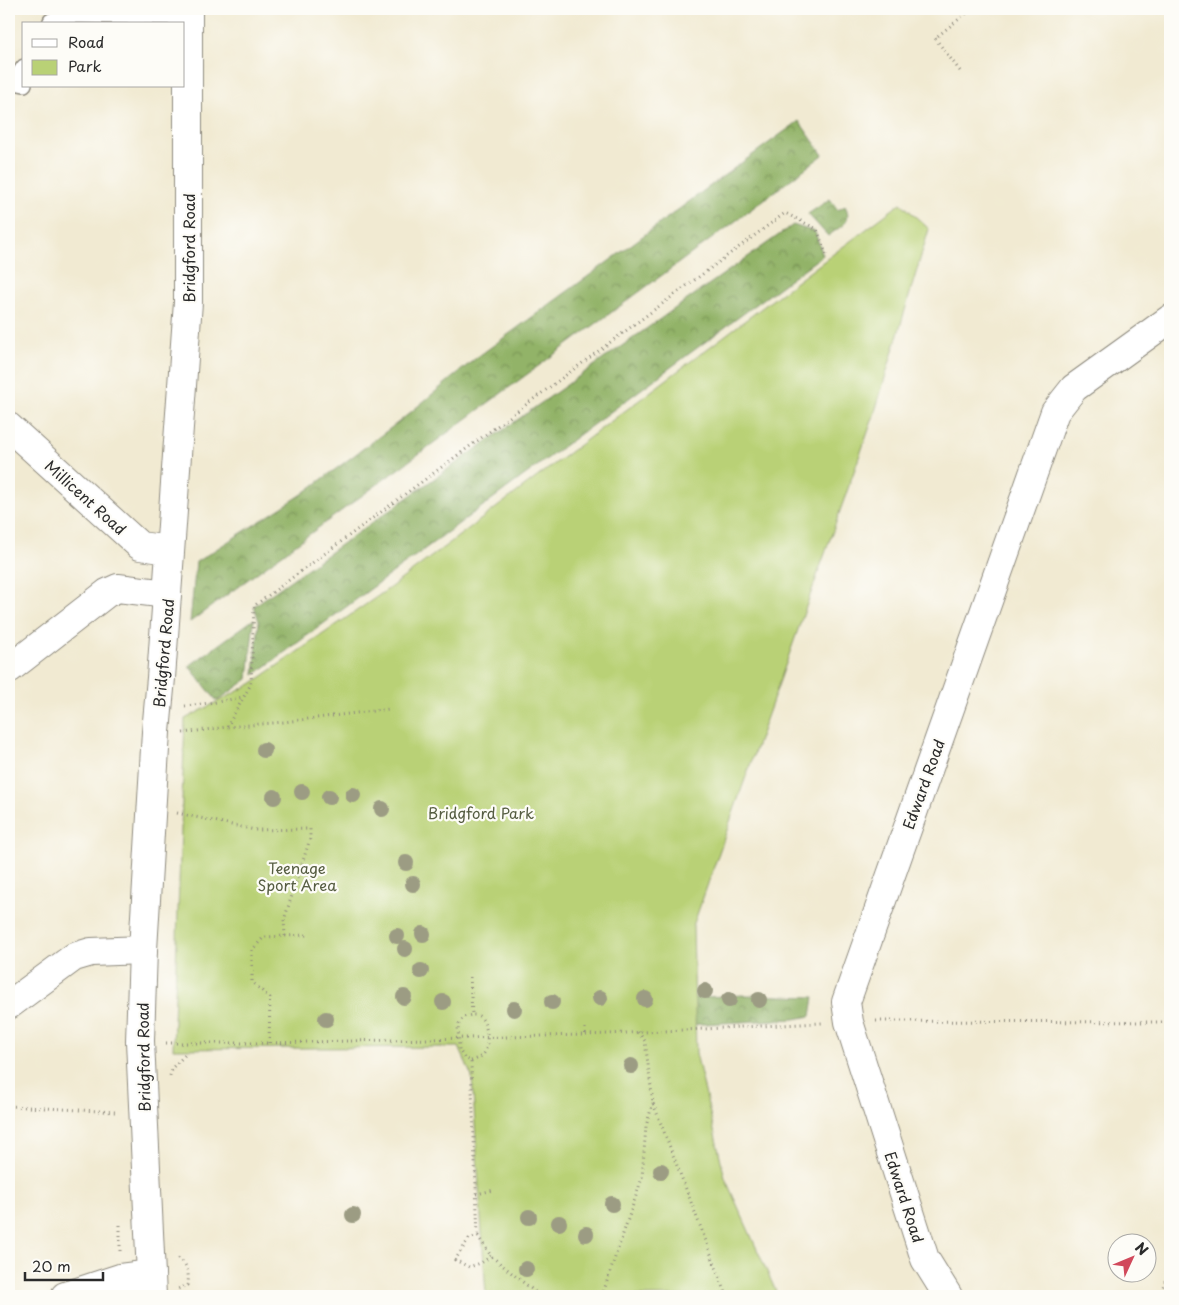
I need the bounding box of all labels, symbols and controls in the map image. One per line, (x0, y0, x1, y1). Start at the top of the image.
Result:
legend (22, 22, 185, 88)
text: Road (68, 30, 104, 53)
text: Park (68, 54, 102, 77)
street label: Bridgford Road (177, 193, 200, 303)
street label: Millicent Road (40, 454, 132, 540)
street label: Bridgford Road (147, 597, 179, 709)
street label: Edward Road (896, 736, 950, 832)
park label: Bridgford Park (428, 801, 534, 824)
park label: Teenage Sport Area (257, 856, 337, 896)
street label: Bridgford Road (131, 1002, 155, 1112)
street label: Edward Road (879, 1149, 931, 1245)
north arrow (1106, 1232, 1156, 1282)
text: N (1130, 1237, 1153, 1260)
scale bar (25, 1250, 102, 1282)
text: 20 m (32, 1254, 71, 1277)

